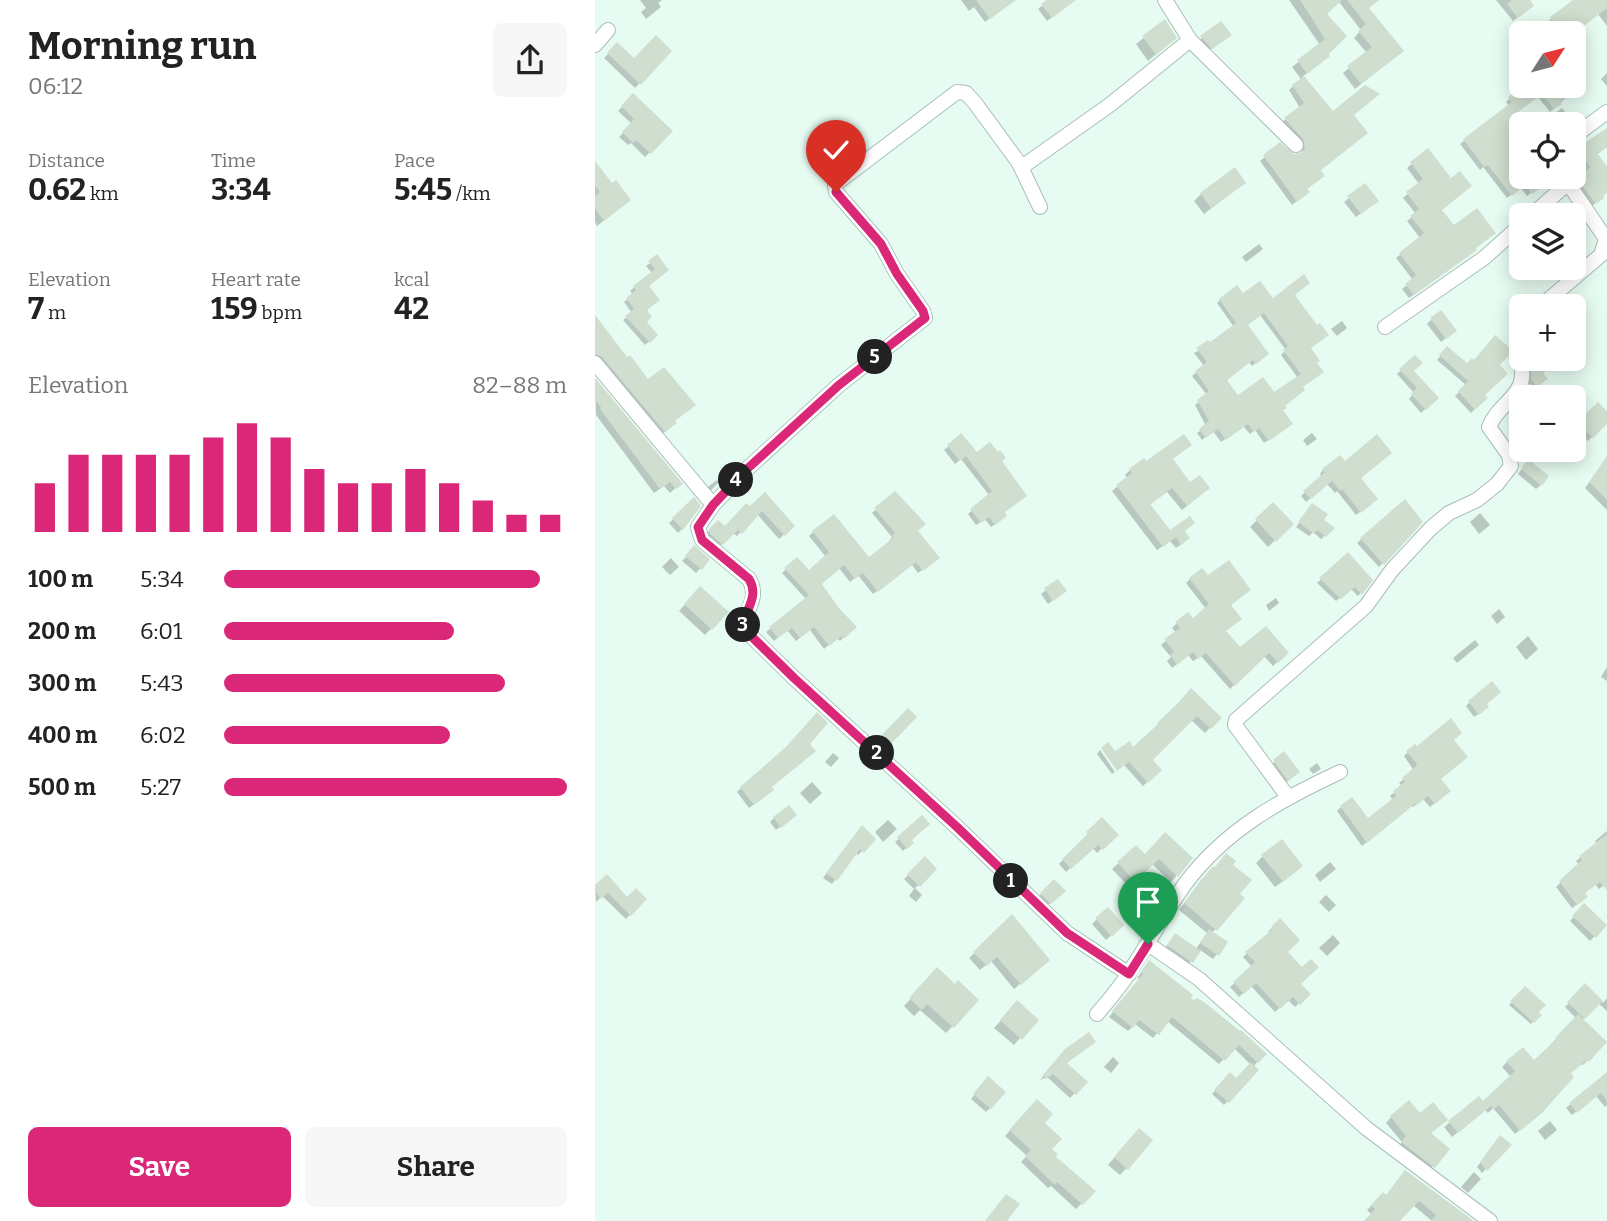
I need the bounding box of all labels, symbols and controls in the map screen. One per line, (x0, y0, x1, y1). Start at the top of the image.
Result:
north arrow (1509, 21, 1585, 98)
map controls (1509, 21, 1586, 462)
text: Morning run (28, 23, 256, 69)
button: share (493, 23, 567, 97)
text: 06:12 (28, 72, 83, 100)
button: locate (1509, 112, 1586, 189)
pin (806, 120, 866, 192)
icon: check (817, 131, 855, 169)
text: Distance (28, 149, 105, 172)
text: Time (211, 149, 256, 172)
text: Pace (394, 149, 435, 172)
text: 0.62 (28, 172, 86, 208)
text: 3:34 (211, 172, 271, 208)
text: 5:45 (394, 172, 452, 208)
text: km (86, 182, 119, 205)
text: /km (452, 182, 491, 205)
button: layers (1509, 203, 1586, 280)
text: Elevation (28, 268, 111, 291)
text: Heart rate (211, 268, 301, 291)
text: kcal (394, 268, 429, 291)
text: 7 (28, 291, 44, 327)
text: 159 (211, 291, 258, 327)
text: 42 (394, 291, 429, 327)
button: + (1509, 294, 1586, 371)
text: m (44, 301, 66, 324)
text: bpm (258, 301, 302, 324)
pin: 5 (857, 340, 893, 374)
text: 5 (869, 345, 880, 368)
text: Elevation (28, 371, 128, 399)
text: 82–88 m (472, 371, 567, 399)
button: − (1509, 385, 1586, 462)
pin: 4 (719, 462, 753, 498)
text: 4 (730, 468, 741, 491)
text: 100 m (28, 565, 93, 593)
text: 5:34 (140, 565, 184, 593)
pin: 3 (725, 608, 761, 642)
text: 3 (737, 613, 748, 636)
text: 200 m (28, 617, 96, 645)
text: 6:01 (140, 617, 182, 645)
text: 300 m (28, 669, 97, 697)
text: 5:43 (140, 669, 184, 697)
text: 400 m (28, 721, 97, 749)
text: 6:02 (140, 721, 186, 749)
pin: 2 (859, 736, 895, 770)
text: 2 (871, 741, 882, 764)
text: 500 m (28, 773, 96, 801)
text: 5:27 (140, 773, 181, 801)
pin: 1 (993, 864, 1029, 898)
text: 1 (1006, 869, 1015, 892)
pin (1118, 872, 1178, 944)
icon: arrive (1129, 883, 1167, 921)
button: Save (28, 1127, 291, 1207)
button: Share (305, 1127, 567, 1207)

